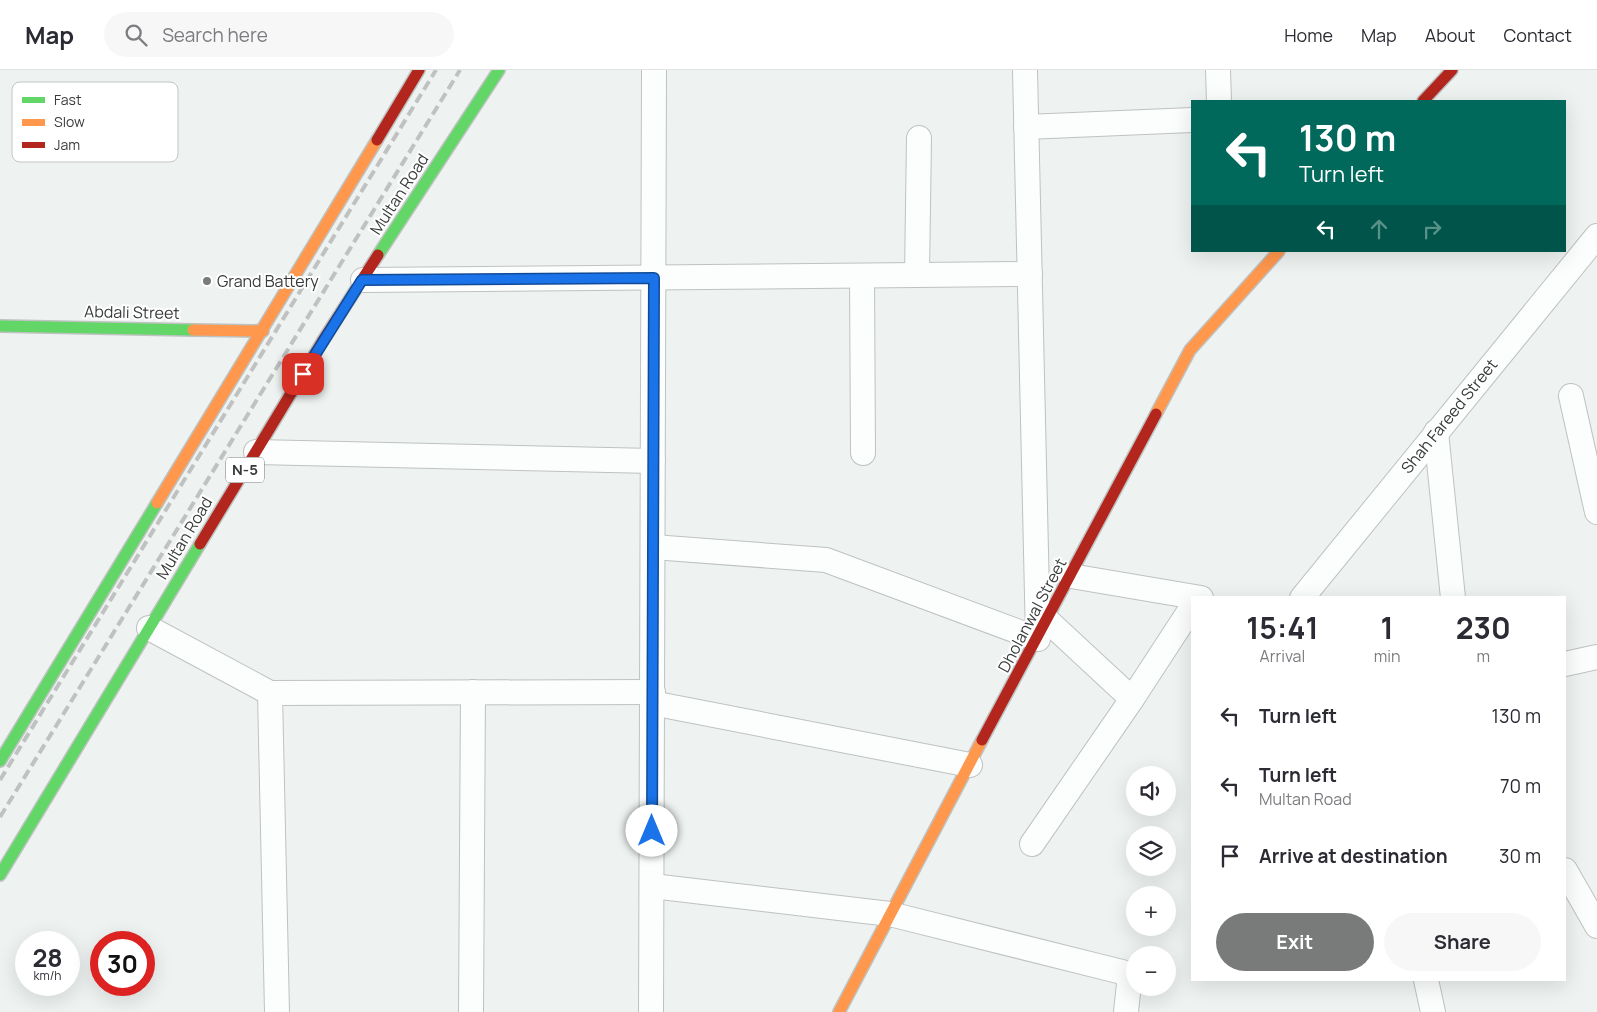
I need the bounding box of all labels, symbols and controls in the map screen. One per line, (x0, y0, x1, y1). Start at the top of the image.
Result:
search box (104, 12, 454, 57)
text: Map (25, 18, 74, 51)
icon: search (122, 21, 150, 49)
text: Search here (162, 22, 268, 48)
text: Home (1284, 23, 1333, 47)
text: Map (1361, 23, 1397, 47)
text: About (1425, 23, 1475, 47)
text: Contact (1503, 23, 1572, 47)
legend (12, 82, 178, 162)
text: Fast (54, 90, 82, 109)
text: Slow (54, 112, 85, 131)
text: 130 m (1299, 114, 1396, 162)
icon: left (1216, 120, 1281, 185)
text: Jam (54, 135, 80, 154)
street label: Multan Road (365, 149, 433, 239)
text: Turn left (1299, 159, 1384, 189)
icon: left (1312, 215, 1340, 243)
icon: ahead (1365, 215, 1393, 243)
icon: right (1418, 215, 1446, 243)
place label: Grand Battery (217, 270, 319, 292)
marker: Grand Battery (201, 275, 213, 287)
street label: Abdali Street (84, 300, 180, 324)
pin (282, 353, 324, 395)
street label: Shah Fareed Street (1396, 354, 1502, 478)
icon: arrive (289, 360, 317, 388)
road number: N-5 (226, 458, 264, 482)
street label: Multan Road (151, 493, 217, 583)
street label: Dholanwal Street (993, 554, 1071, 676)
text: 15:41 (1246, 607, 1319, 648)
text: 1 (1381, 607, 1394, 648)
text: 230 (1456, 607, 1511, 648)
text: Arrival (1260, 645, 1305, 667)
text: min (1374, 645, 1401, 667)
text: m (1476, 645, 1490, 667)
icon: left (1216, 702, 1244, 730)
text: Turn left (1259, 703, 1337, 729)
text: 130 m (1492, 703, 1541, 729)
text: Turn left (1259, 762, 1337, 788)
map controls (1126, 766, 1176, 996)
button: sound (1126, 766, 1176, 816)
icon: left (1216, 772, 1244, 800)
text: 70 m (1500, 773, 1541, 799)
text: Multan Road (1259, 788, 1352, 810)
position arrow (625, 804, 677, 856)
button: layers (1126, 826, 1176, 876)
icon: arrive (1216, 842, 1244, 870)
text: Arrive at destination (1259, 843, 1448, 869)
text: 30 m (1499, 843, 1541, 869)
button: + (1126, 886, 1176, 936)
button: Exit (1216, 913, 1374, 971)
button: Share (1384, 913, 1541, 971)
speed limit sign: 30 (90, 931, 155, 996)
text: 28 (32, 940, 63, 975)
button: − (1126, 946, 1176, 996)
text: km/h (34, 967, 61, 984)

